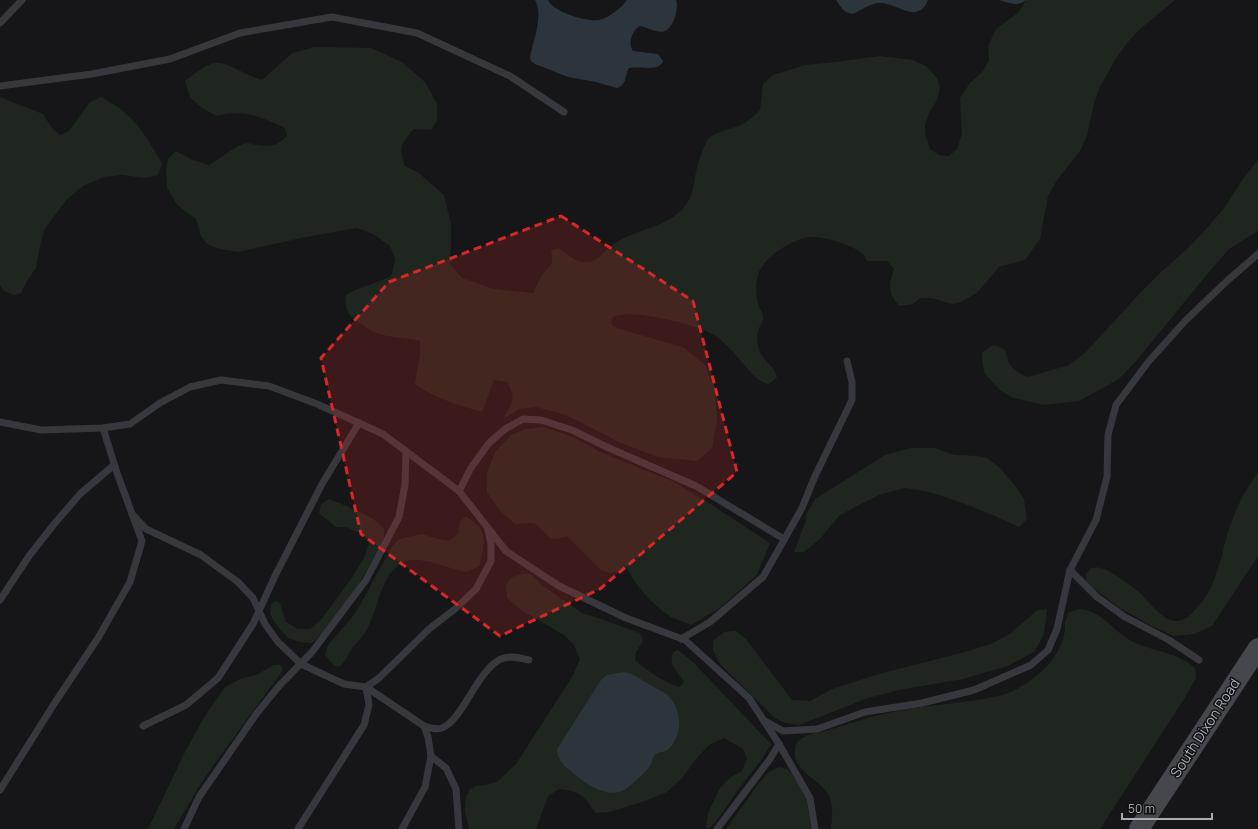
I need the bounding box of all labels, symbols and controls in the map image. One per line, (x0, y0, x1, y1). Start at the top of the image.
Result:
street label: South Dixon Road (1165, 675, 1244, 781)
scale bar (1122, 795, 1212, 821)
text: 50 m (1128, 800, 1155, 817)

